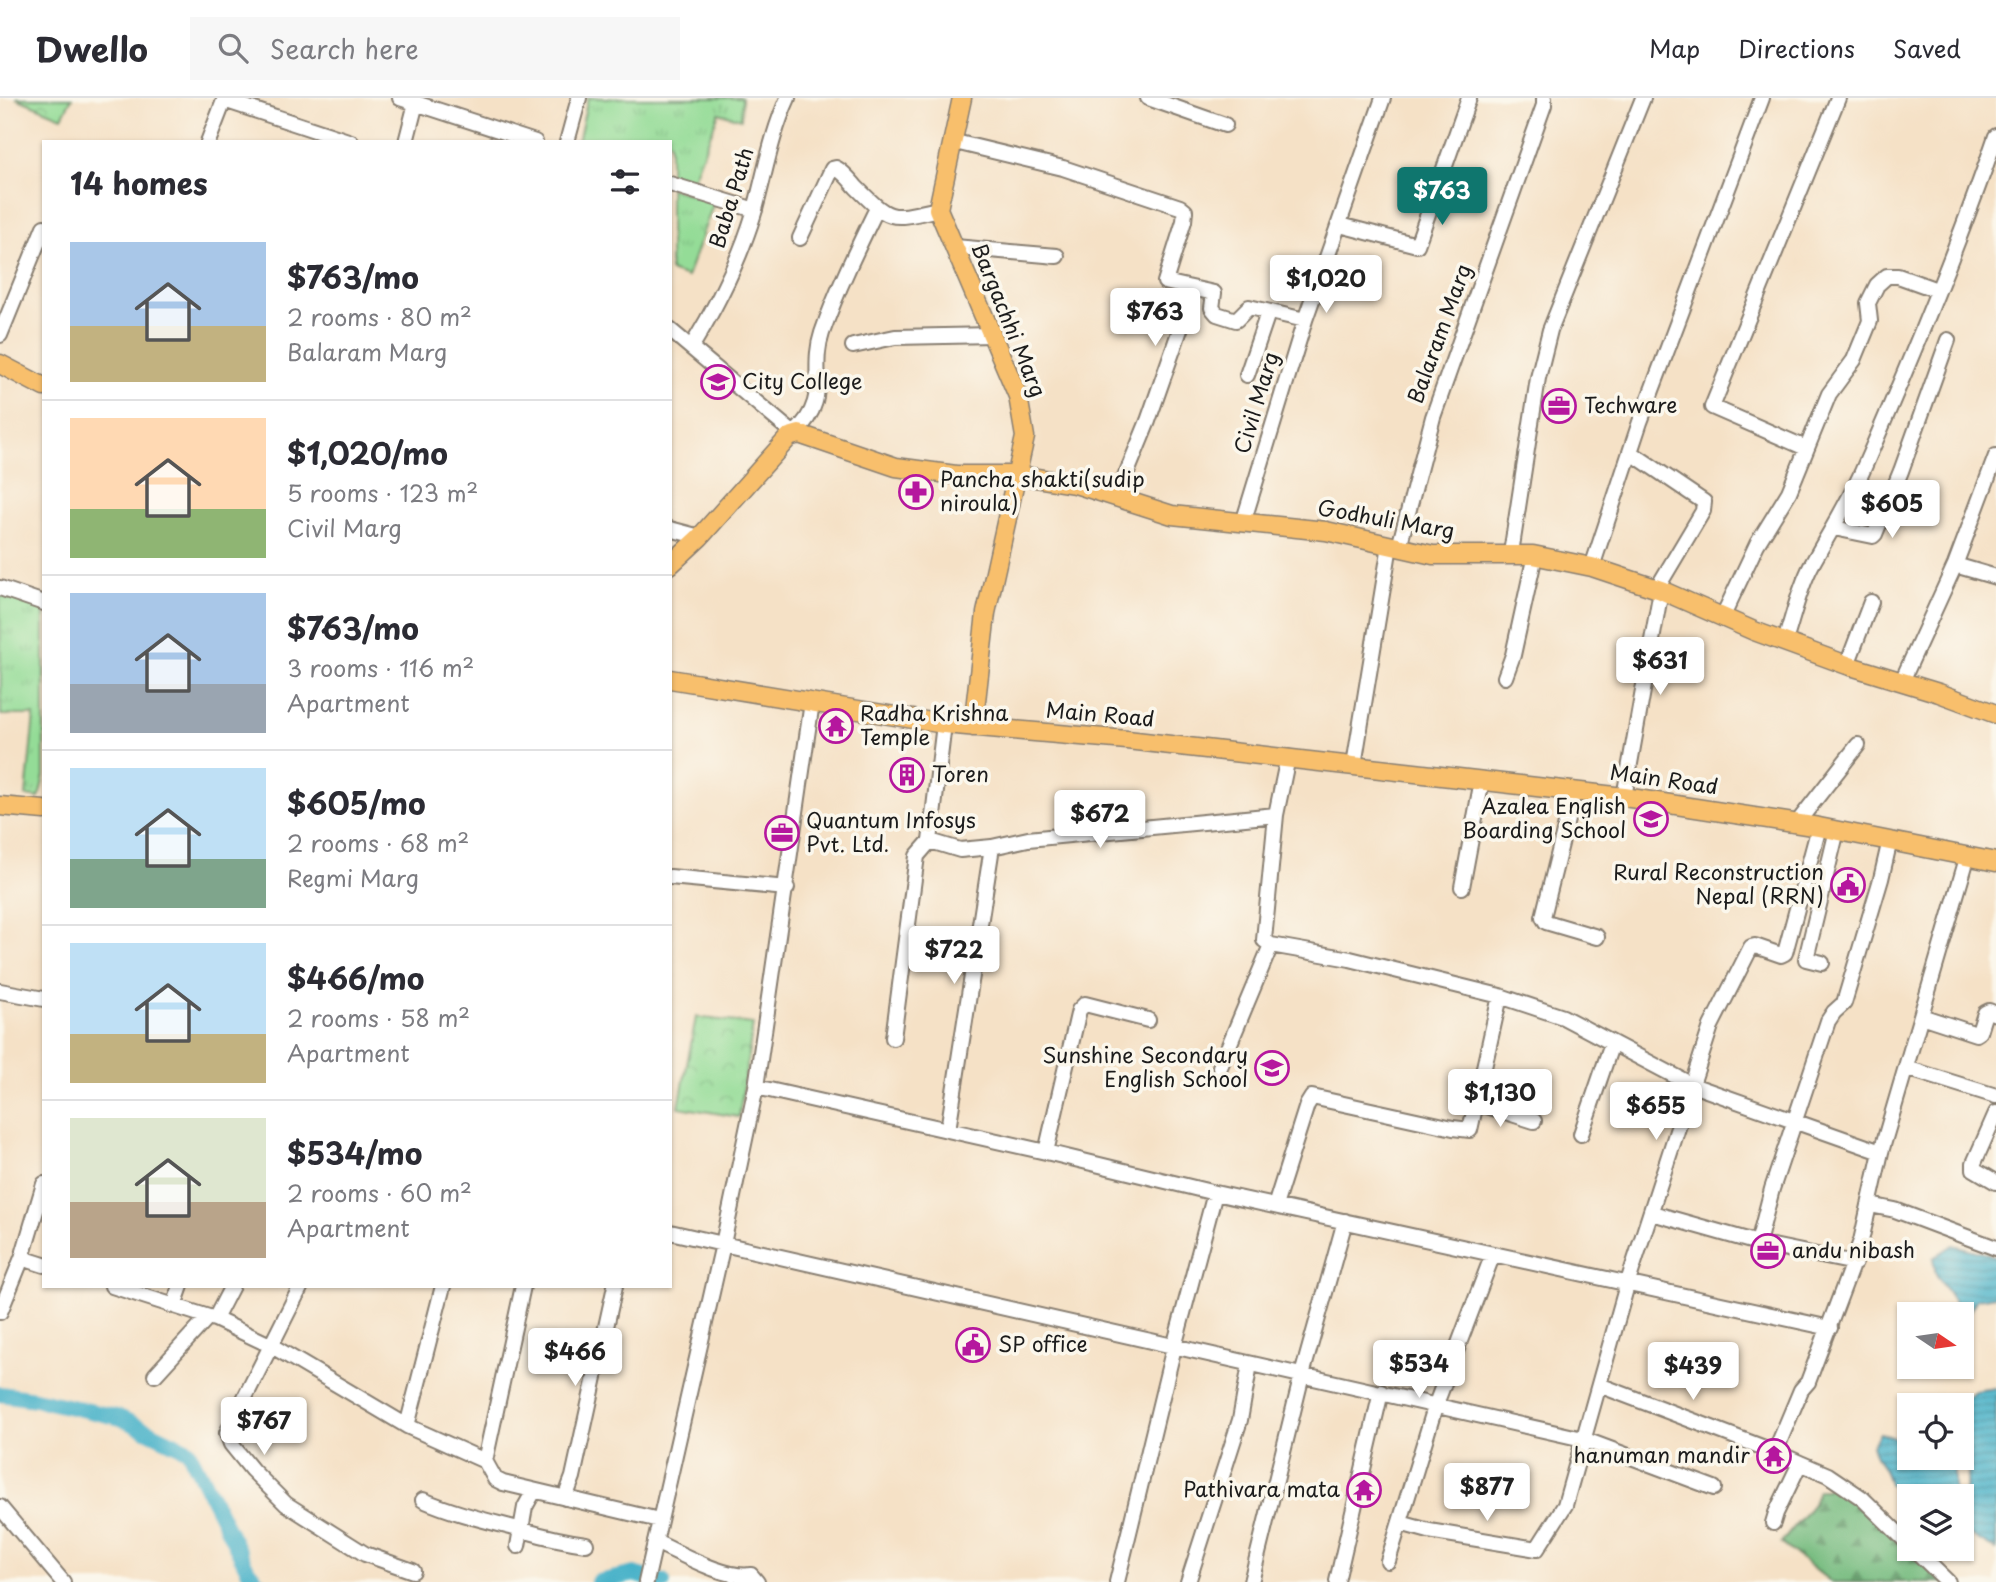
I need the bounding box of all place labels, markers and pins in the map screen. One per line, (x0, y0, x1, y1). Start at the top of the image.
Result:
pin: $763 (1401, 167, 1483, 227)
pin: $1,020 (1269, 256, 1383, 315)
pin: $763 (1114, 288, 1196, 348)
school or university icon: City College (699, 363, 737, 401)
place label: City College (742, 364, 862, 396)
office icon: Techware (1540, 387, 1578, 425)
place label: Techware (1584, 388, 1677, 420)
place label: Pancha shakti(sudip niroula) (940, 462, 1145, 518)
pharmacy icon: Pancha shakti(sudip niroula) (897, 473, 935, 511)
pin: $605 (1851, 480, 1933, 540)
pin: $631 (1619, 638, 1701, 697)
place label: Radha Krishna Temple (860, 696, 1008, 752)
temple icon: Radha Krishna Temple (817, 707, 855, 745)
building icon: Toren (888, 756, 926, 794)
place label: Toren (932, 757, 989, 789)
place label: Azalea English Boarding School (1462, 789, 1626, 845)
pin: $672 (1059, 790, 1141, 850)
school or university icon: Azalea English Boarding School (1632, 800, 1670, 838)
place label: Quantum Infosys Pvt. Ltd. (806, 803, 976, 859)
office icon: Quantum Infosys Pvt. Ltd. (763, 814, 801, 852)
place label: Rural Reconstruction Nepal (RRN) (1613, 855, 1824, 911)
public building icon: Rural Reconstruction Nepal (RRN) (1829, 866, 1867, 904)
pin: $722 (913, 926, 995, 986)
place label: Sunshine Secondary English School (1043, 1038, 1248, 1094)
school or university icon: Sunshine Secondary English School (1253, 1049, 1291, 1087)
pin: $1,130 (1443, 1070, 1557, 1129)
pin: $655 (1615, 1082, 1697, 1142)
office icon: andu nibash (1749, 1232, 1787, 1270)
place label: andu nibash (1792, 1233, 1915, 1265)
public building icon: SP office (954, 1326, 992, 1364)
place label: SP office (998, 1327, 1088, 1359)
pin: $466 (534, 1328, 616, 1388)
pin: $534 (1378, 1340, 1460, 1400)
pin: $439 (1652, 1342, 1734, 1402)
pin: $767 (223, 1398, 305, 1457)
temple icon: hanuman mandir (1755, 1437, 1793, 1475)
place label: hanuman mandir (1574, 1438, 1750, 1470)
pin: $877 (1446, 1464, 1528, 1523)
temple icon: Pathivara mata (1345, 1471, 1383, 1509)
place label: Pathivara mata (1183, 1472, 1341, 1504)

